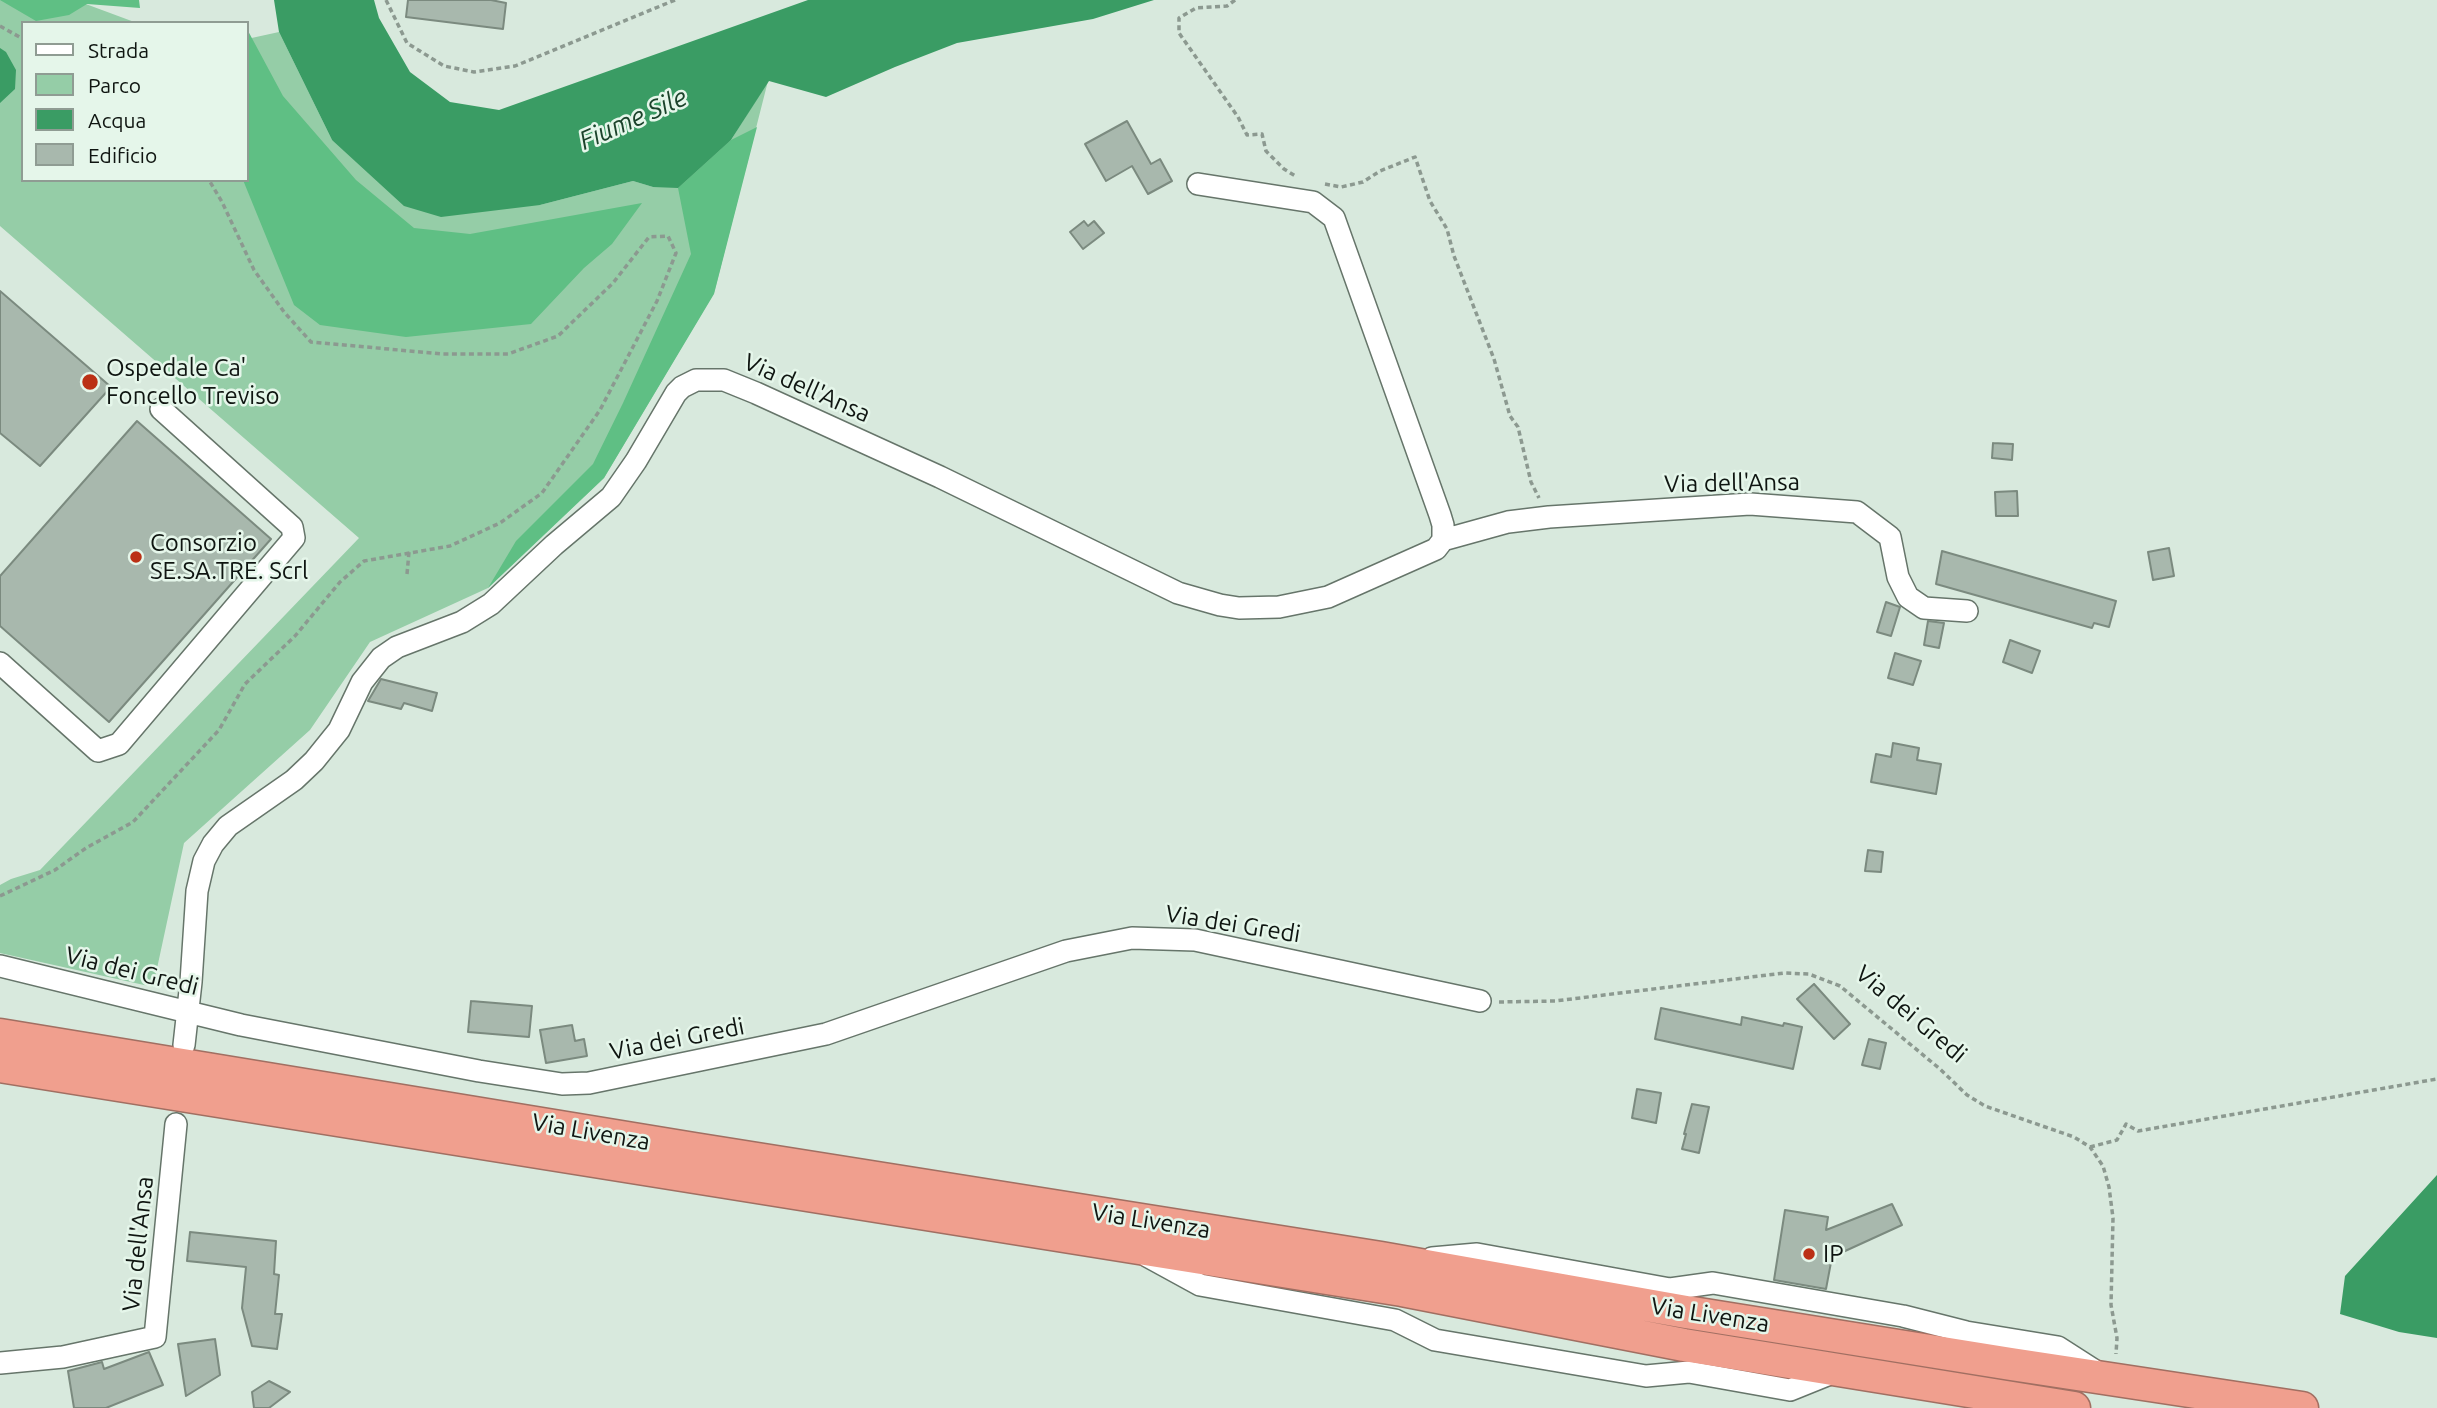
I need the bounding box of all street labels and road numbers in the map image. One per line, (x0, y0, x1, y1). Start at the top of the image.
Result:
street label: Via dell'Ansa (739, 347, 875, 429)
street label: Via dell'Ansa (1664, 467, 1800, 499)
street label: Via dei Gredi (1163, 899, 1303, 949)
street label: Via dei Gredi (62, 941, 202, 1001)
street label: Via dei Gredi (1850, 959, 1972, 1069)
street label: Via dei Gredi (607, 1012, 747, 1066)
street label: Via Livenza (530, 1107, 652, 1157)
street label: Via dell'Ansa (117, 1175, 159, 1313)
street label: Via Livenza (1090, 1197, 1212, 1245)
street label: Via Livenza (1649, 1291, 1771, 1339)

